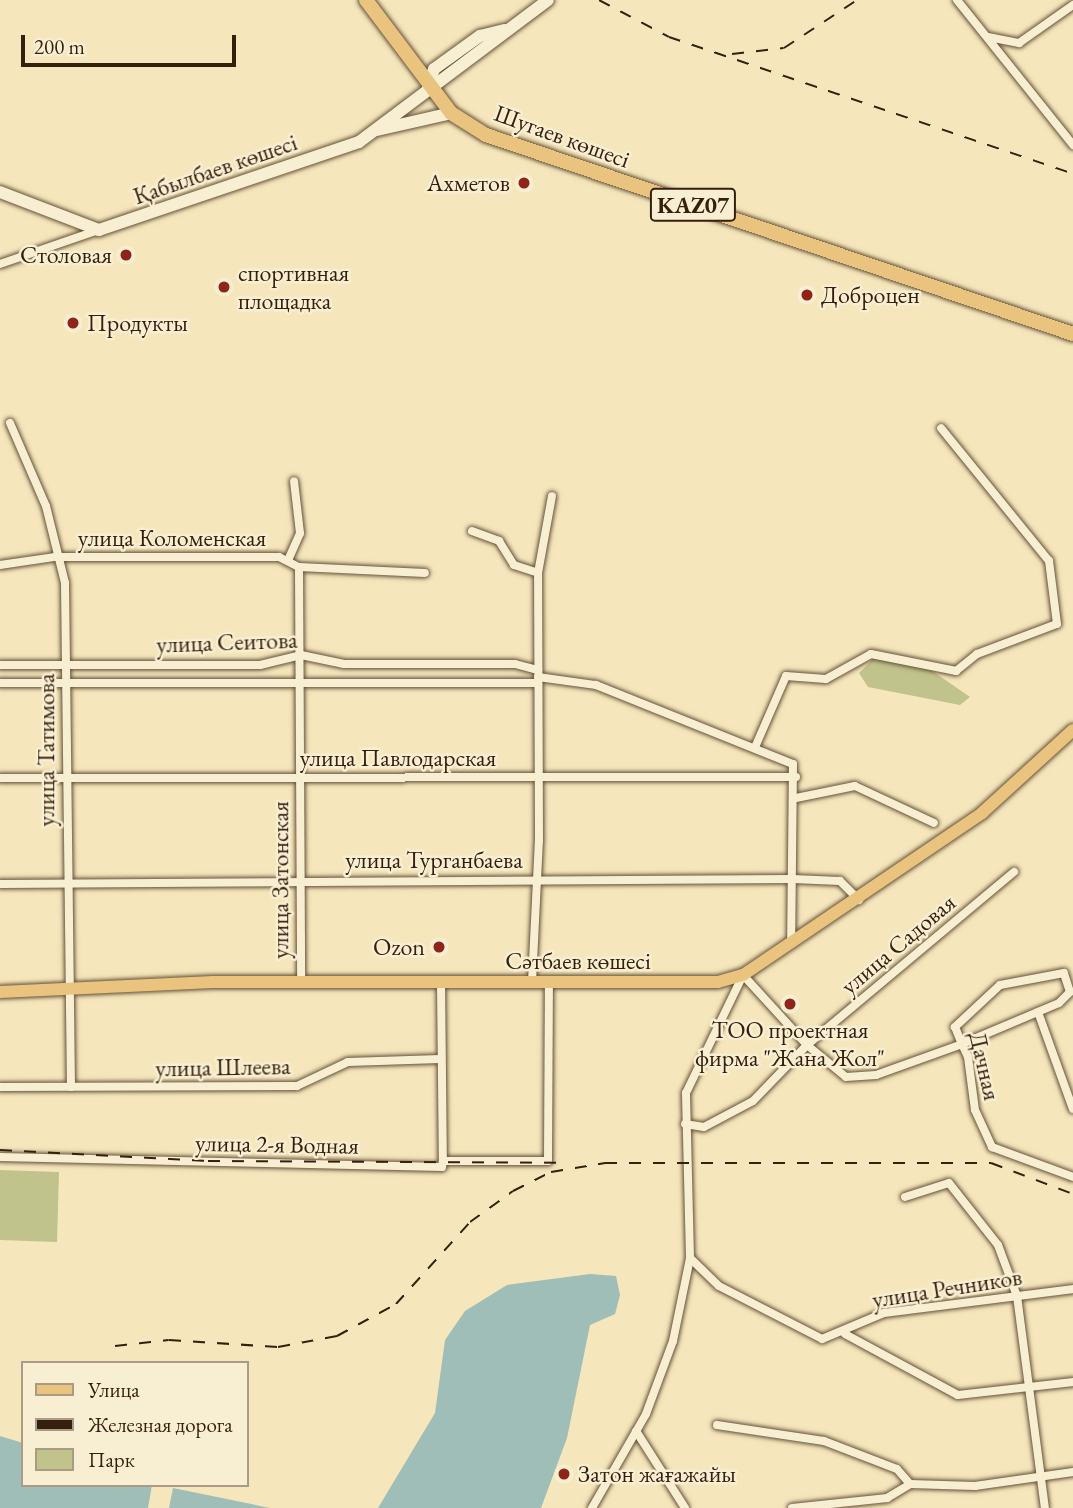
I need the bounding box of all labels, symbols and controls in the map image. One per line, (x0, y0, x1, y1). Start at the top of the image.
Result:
scale bar (24, 21, 240, 65)
text: 200 m (34, 33, 85, 60)
street label: Шугаев көшесі (490, 98, 634, 174)
street label: Қабылбаев көшесі (129, 127, 301, 211)
place label: Ахметов (427, 169, 510, 197)
marker: Ахметов (516, 175, 532, 191)
road number: KAZ07 (649, 186, 737, 224)
place label: Столовая (20, 241, 112, 269)
marker: Столовая (118, 247, 134, 263)
place label: спортивная площадка (238, 259, 349, 315)
marker: спортивная площадка (216, 279, 232, 295)
place label: Доброцен (821, 281, 920, 309)
marker: Доброцен (799, 287, 815, 303)
place label: Продукты (87, 309, 188, 337)
marker: Продукты (65, 315, 81, 331)
street label: улица Коломенская (78, 524, 266, 552)
street label: улица Сеитова (156, 625, 298, 659)
street label: улица Татимова (32, 673, 60, 827)
street label: улица Павлодарская (300, 744, 496, 772)
street label: улица Затонская (266, 801, 294, 959)
street label: улица Турганбаева (345, 846, 523, 874)
street label: улица Садовая (835, 888, 961, 1000)
place label: Ozon (373, 933, 425, 961)
marker: Ozon (431, 939, 447, 955)
street label: Сәтбаев көшесі (505, 947, 651, 975)
marker: ТОО проектная фирма "Жана Жол" (782, 996, 798, 1012)
place label: ТОО проектная фирма "Жана Жол" (695, 1016, 885, 1072)
street label: Дачная (963, 1029, 1007, 1103)
street label: улица Шлеева (155, 1051, 291, 1083)
street label: улица 2-я Водная (195, 1128, 359, 1160)
street label: улица Речников (870, 1262, 1024, 1314)
legend (21, 1361, 248, 1487)
text: Улица (88, 1376, 140, 1403)
text: Железная дорога (88, 1411, 233, 1438)
text: Парк (88, 1446, 135, 1473)
place label: Затон жағажайы (578, 1460, 736, 1488)
marker: Затон жағажайы (556, 1466, 572, 1482)

